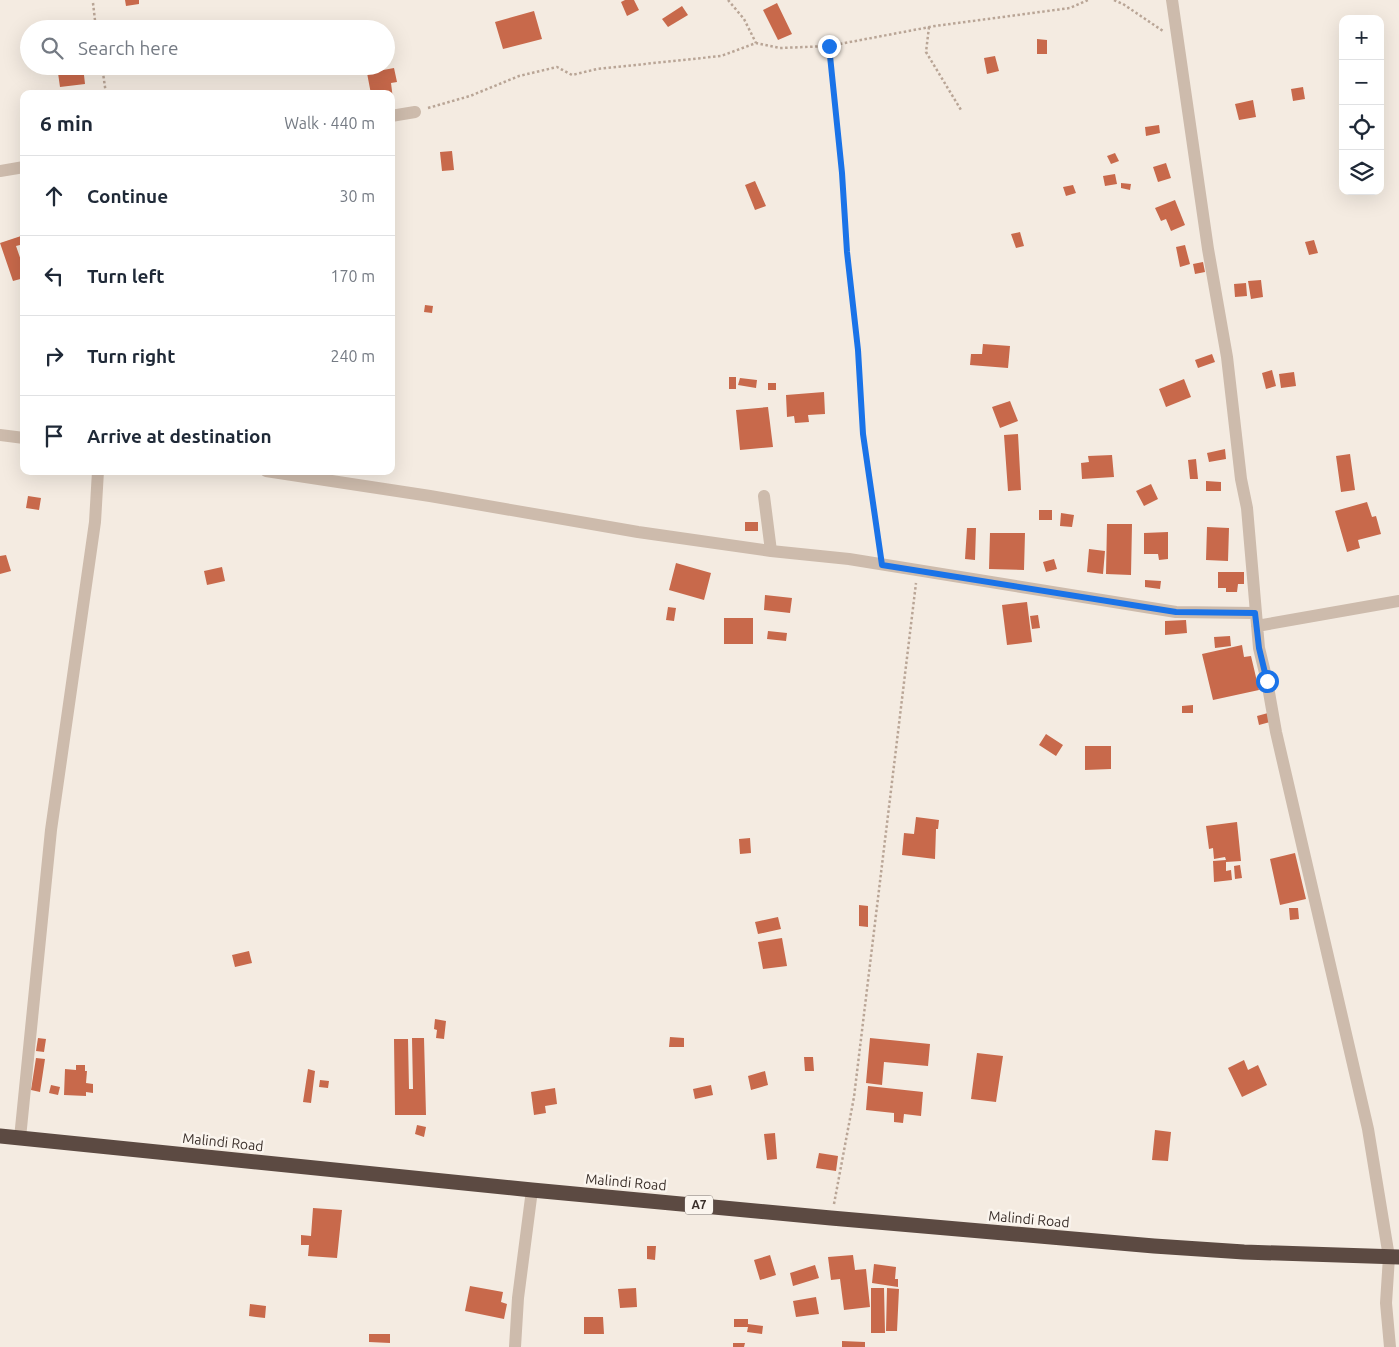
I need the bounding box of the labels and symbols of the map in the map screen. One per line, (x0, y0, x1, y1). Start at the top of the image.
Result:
route end (818, 35, 841, 58)
route start (1256, 670, 1279, 693)
street label: Malindi Road (182, 1130, 264, 1154)
street label: Malindi Road (585, 1170, 667, 1194)
road number: A7 (685, 1196, 713, 1214)
street label: Malindi Road (988, 1207, 1070, 1231)

